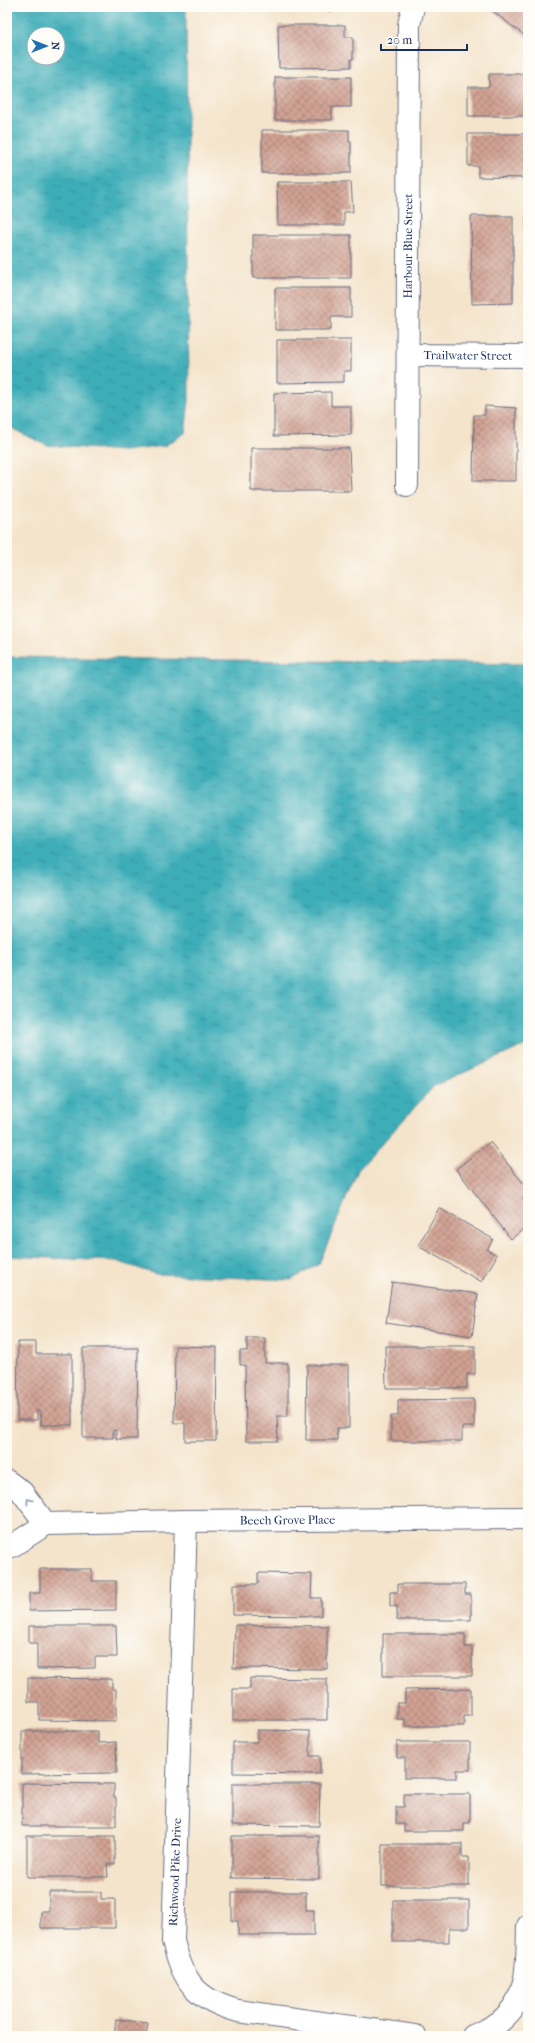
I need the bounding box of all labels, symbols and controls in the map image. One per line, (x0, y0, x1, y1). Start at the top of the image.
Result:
north arrow (26, 26, 66, 66)
scale bar (381, 26, 467, 52)
text: 20 m (387, 33, 412, 47)
text: N (49, 42, 62, 51)
street label: Harbour Blue Street (401, 193, 415, 299)
street label: Trailwater Street (424, 348, 513, 363)
one-way arrow (26, 1498, 33, 1505)
street label: Beech Grove Place (240, 1513, 335, 1528)
street label: Richwood Pike Drive (166, 1817, 184, 1926)

